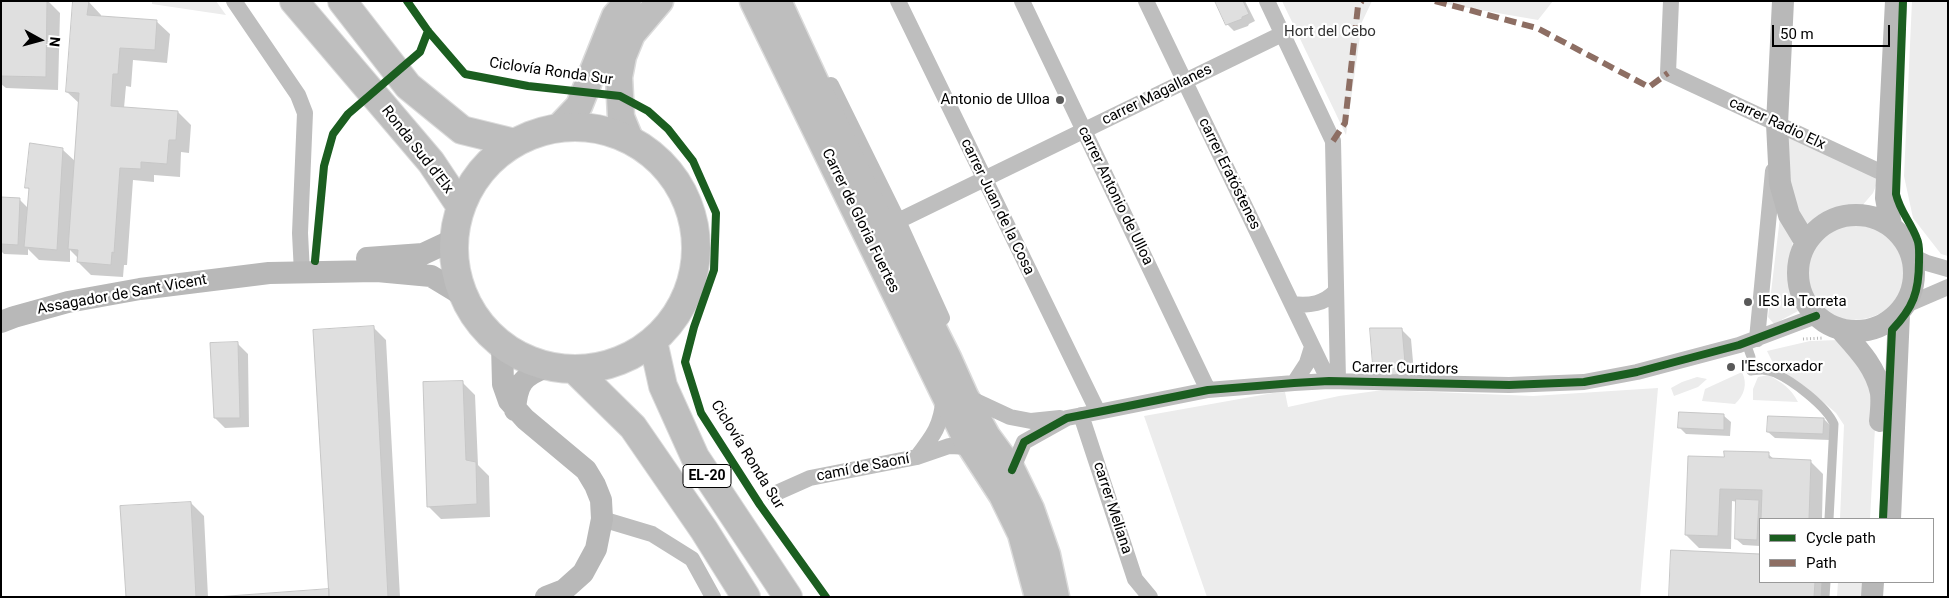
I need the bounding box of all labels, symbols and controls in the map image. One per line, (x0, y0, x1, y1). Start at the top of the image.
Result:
north arrow (15, 15, 65, 65)
scale bar (1774, 15, 1892, 47)
park label: Hort del Cebo (1284, 23, 1376, 41)
text: 50 m (1780, 25, 1814, 43)
text: N (46, 36, 63, 48)
street label: Ciclovía Ronda Sur (488, 54, 614, 90)
street label: carrer Magallanes (1099, 61, 1215, 129)
place label: Antonio de Ulloa (941, 91, 1050, 109)
marker: Antonio de Ulloa (1054, 94, 1066, 106)
street label: carrer Radio Elx (1726, 94, 1828, 154)
street label: Ronda Sud d'Elx (377, 103, 457, 197)
street label: carrer Eratóstenes (1194, 115, 1264, 233)
street label: carrer Antonio de Ulloa (1074, 124, 1156, 268)
street label: carrer Juan de la Cosa (956, 136, 1038, 278)
street label: Carrer de Gloria Fuertes (817, 146, 903, 296)
street label: Assagador de Sant Vicent (36, 271, 208, 319)
place label: IES la Torreta (1758, 293, 1847, 311)
marker: IES la Torreta (1742, 296, 1754, 308)
place label: l'Escorxador (1741, 358, 1823, 376)
street label: Carrer Curtidors (1352, 359, 1458, 379)
marker: l'Escorxador (1725, 361, 1737, 373)
street label: Ciclovía Ronda Sur (706, 397, 788, 513)
street label: camí de Saoní (815, 450, 911, 486)
street label: carrer Meliana (1089, 460, 1135, 556)
road number: EL-20 (683, 464, 731, 488)
legend (1759, 518, 1934, 583)
text: Cycle path (1806, 529, 1876, 547)
text: Path (1806, 554, 1837, 572)

